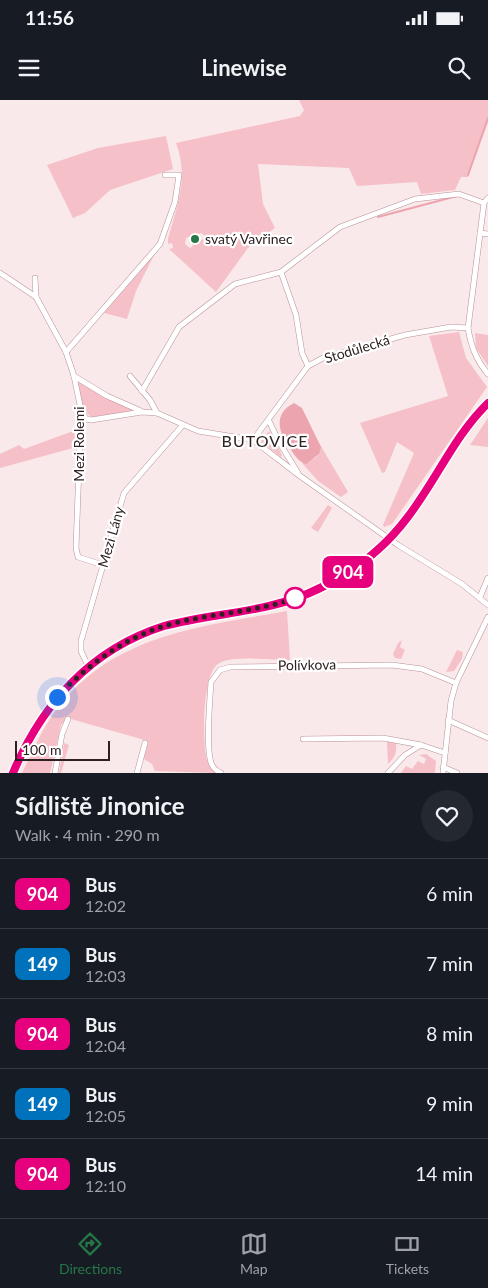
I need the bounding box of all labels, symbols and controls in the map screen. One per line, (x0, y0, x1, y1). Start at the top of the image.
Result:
text: 11:56 (25, 6, 74, 29)
icon: menu (15, 54, 43, 82)
text: Linewise (201, 54, 287, 81)
icon: search (445, 54, 473, 82)
place label: svatý Vavřinec (205, 230, 293, 247)
marker: svatý Vavřinec (189, 233, 201, 245)
street label: Stodůlecká (322, 331, 392, 366)
street label: Mezi Rolemi (70, 406, 87, 482)
district label: BUTOVICE (222, 431, 308, 450)
street label: Mezi Lány (94, 504, 128, 569)
line badge: 904 (319, 556, 377, 588)
text: 904 (332, 561, 364, 583)
unlabelled marker (284, 587, 306, 609)
street label: Polívkova (278, 655, 336, 674)
your location (45, 685, 70, 710)
scale bar (15, 738, 110, 761)
text: 100 m (22, 741, 61, 758)
button: heart (421, 790, 473, 842)
text: Sídliště Jinonice (15, 791, 185, 820)
text: Walk · 4 min · 290 m (15, 825, 160, 844)
text: Bus (85, 873, 116, 896)
text: 6 min (426, 882, 473, 905)
text: 904 (27, 883, 58, 905)
text: 12:02 (85, 896, 126, 915)
text: Bus (85, 943, 116, 966)
text: 7 min (426, 952, 473, 975)
text: 149 (27, 953, 58, 975)
text: 12:03 (85, 966, 126, 985)
text: Bus (85, 1013, 116, 1036)
text: 8 min (426, 1022, 473, 1045)
text: 904 (27, 1023, 58, 1045)
text: 12:04 (85, 1036, 126, 1055)
text: Bus (85, 1083, 116, 1106)
text: 9 min (426, 1092, 473, 1115)
text: 149 (27, 1093, 58, 1115)
text: 12:05 (85, 1106, 126, 1125)
text: Bus (85, 1153, 116, 1176)
text: 14 min (415, 1162, 473, 1185)
text: 904 (27, 1163, 58, 1185)
text: 12:10 (85, 1176, 126, 1195)
tab: Directions (59, 1230, 122, 1277)
tab: Map (240, 1230, 268, 1277)
tab: Tickets (386, 1230, 429, 1277)

